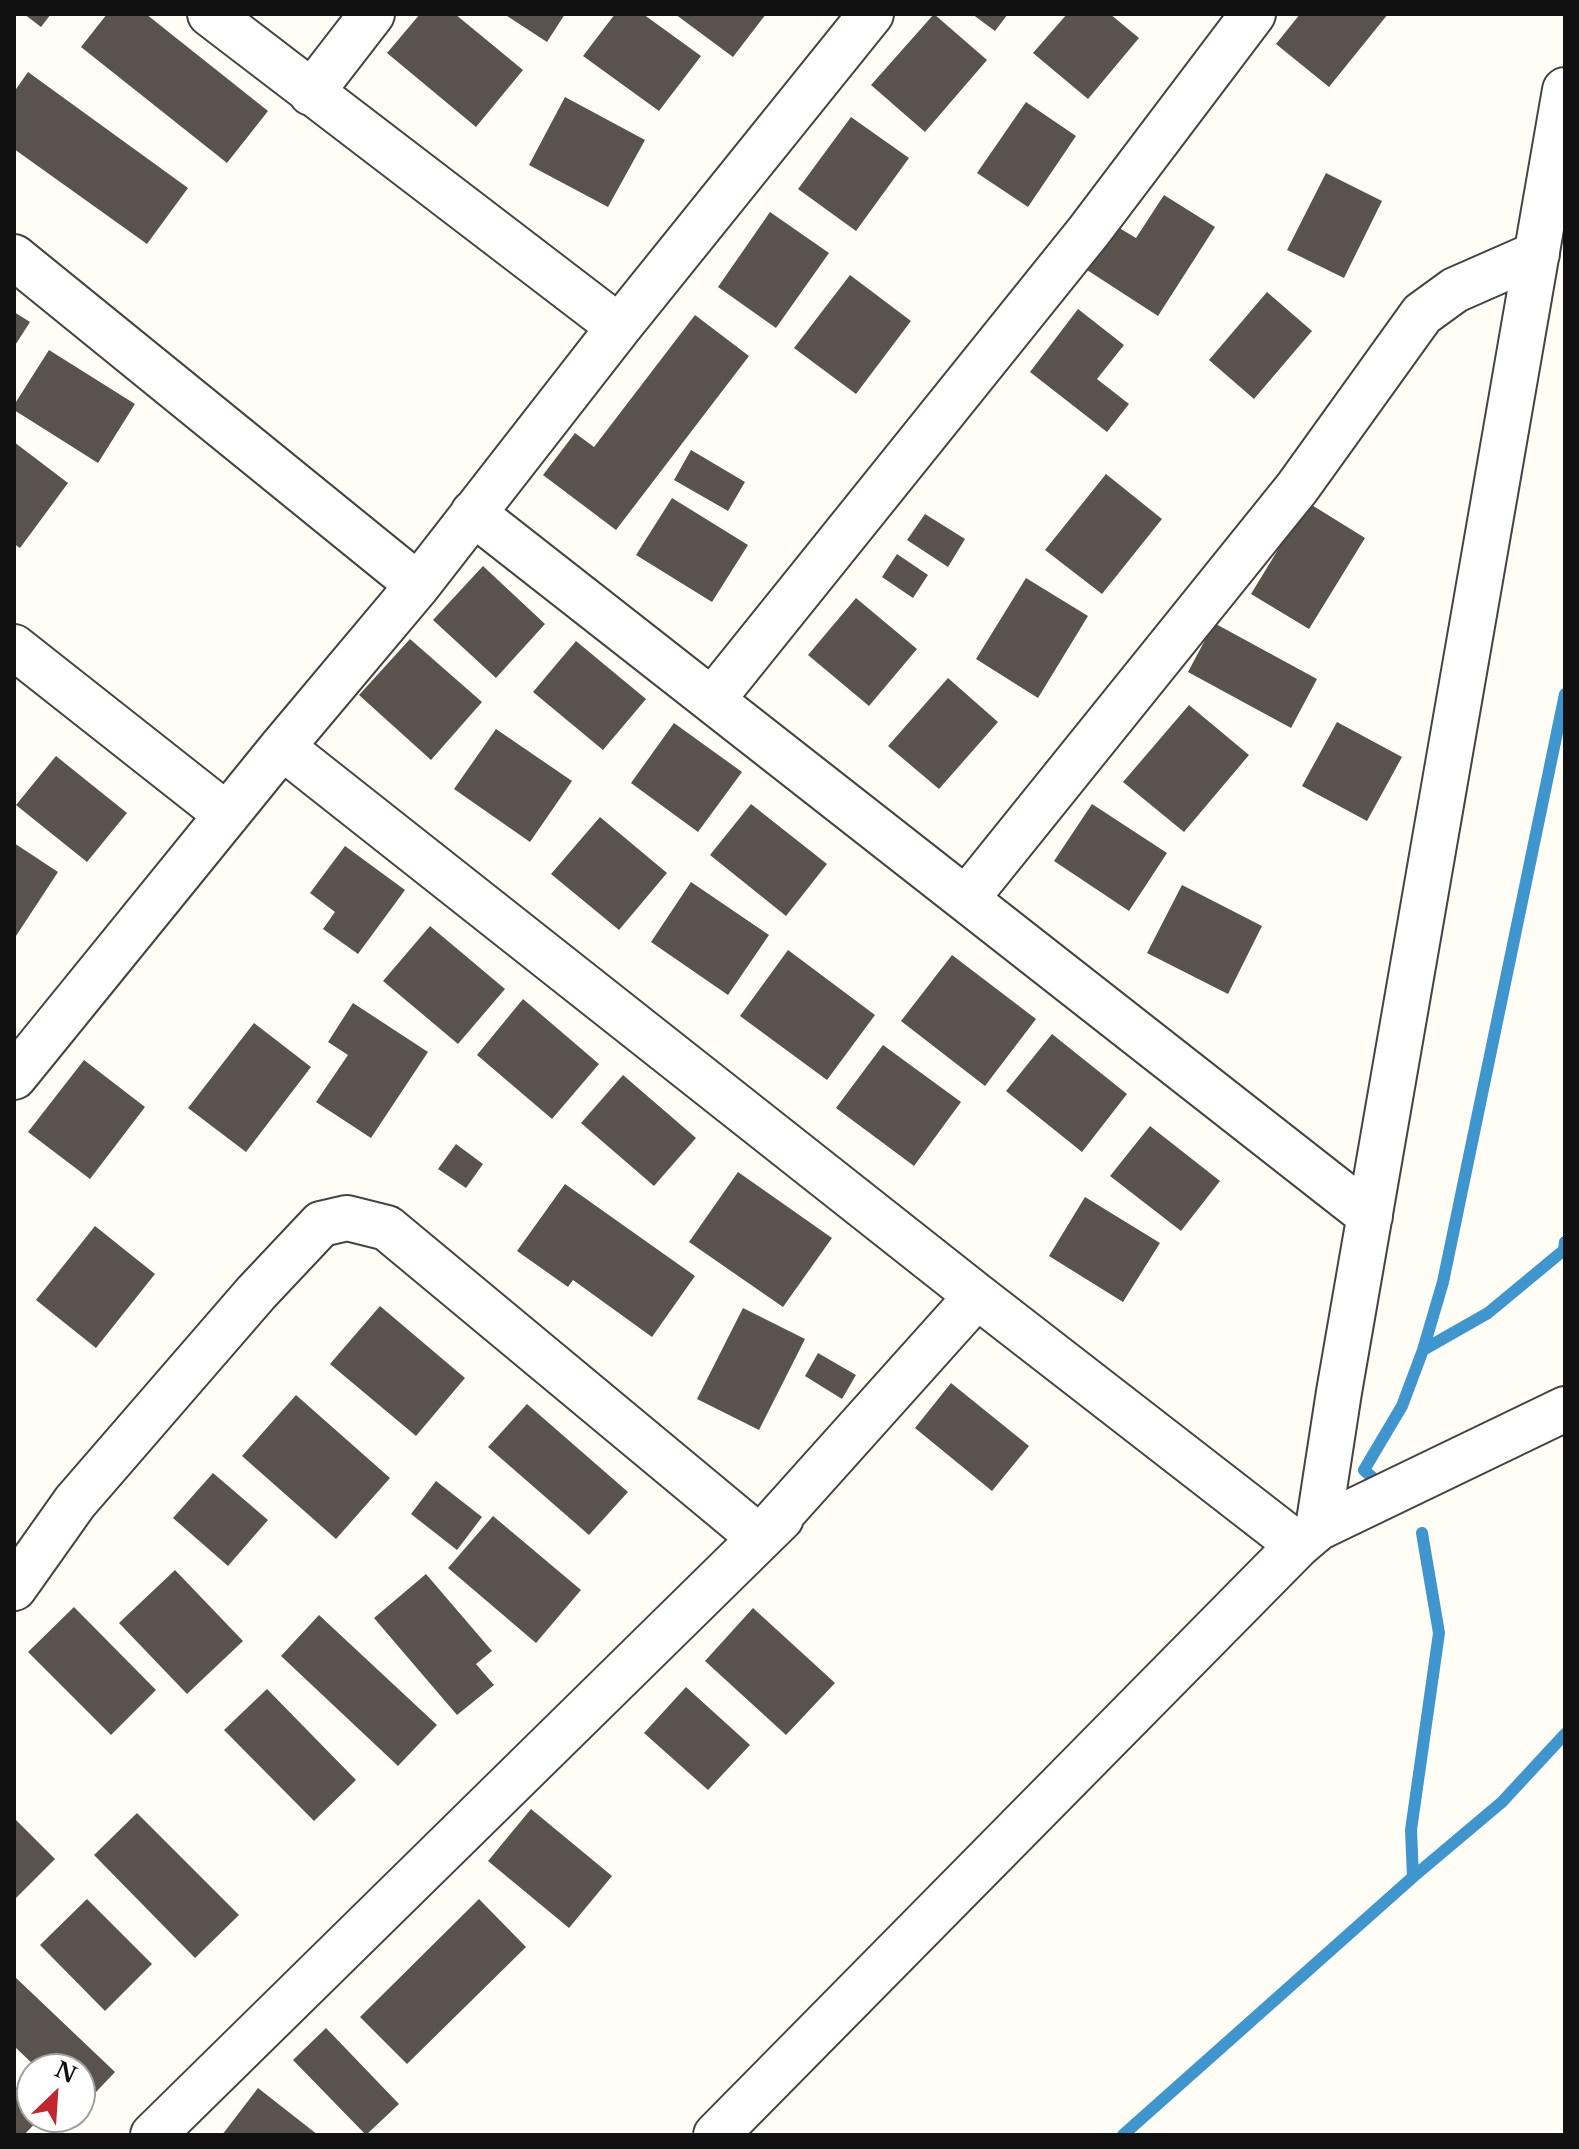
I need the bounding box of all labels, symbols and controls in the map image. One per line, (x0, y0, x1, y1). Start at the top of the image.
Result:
north arrow (16, 2053, 96, 2133)
text: N (50, 2056, 81, 2089)

